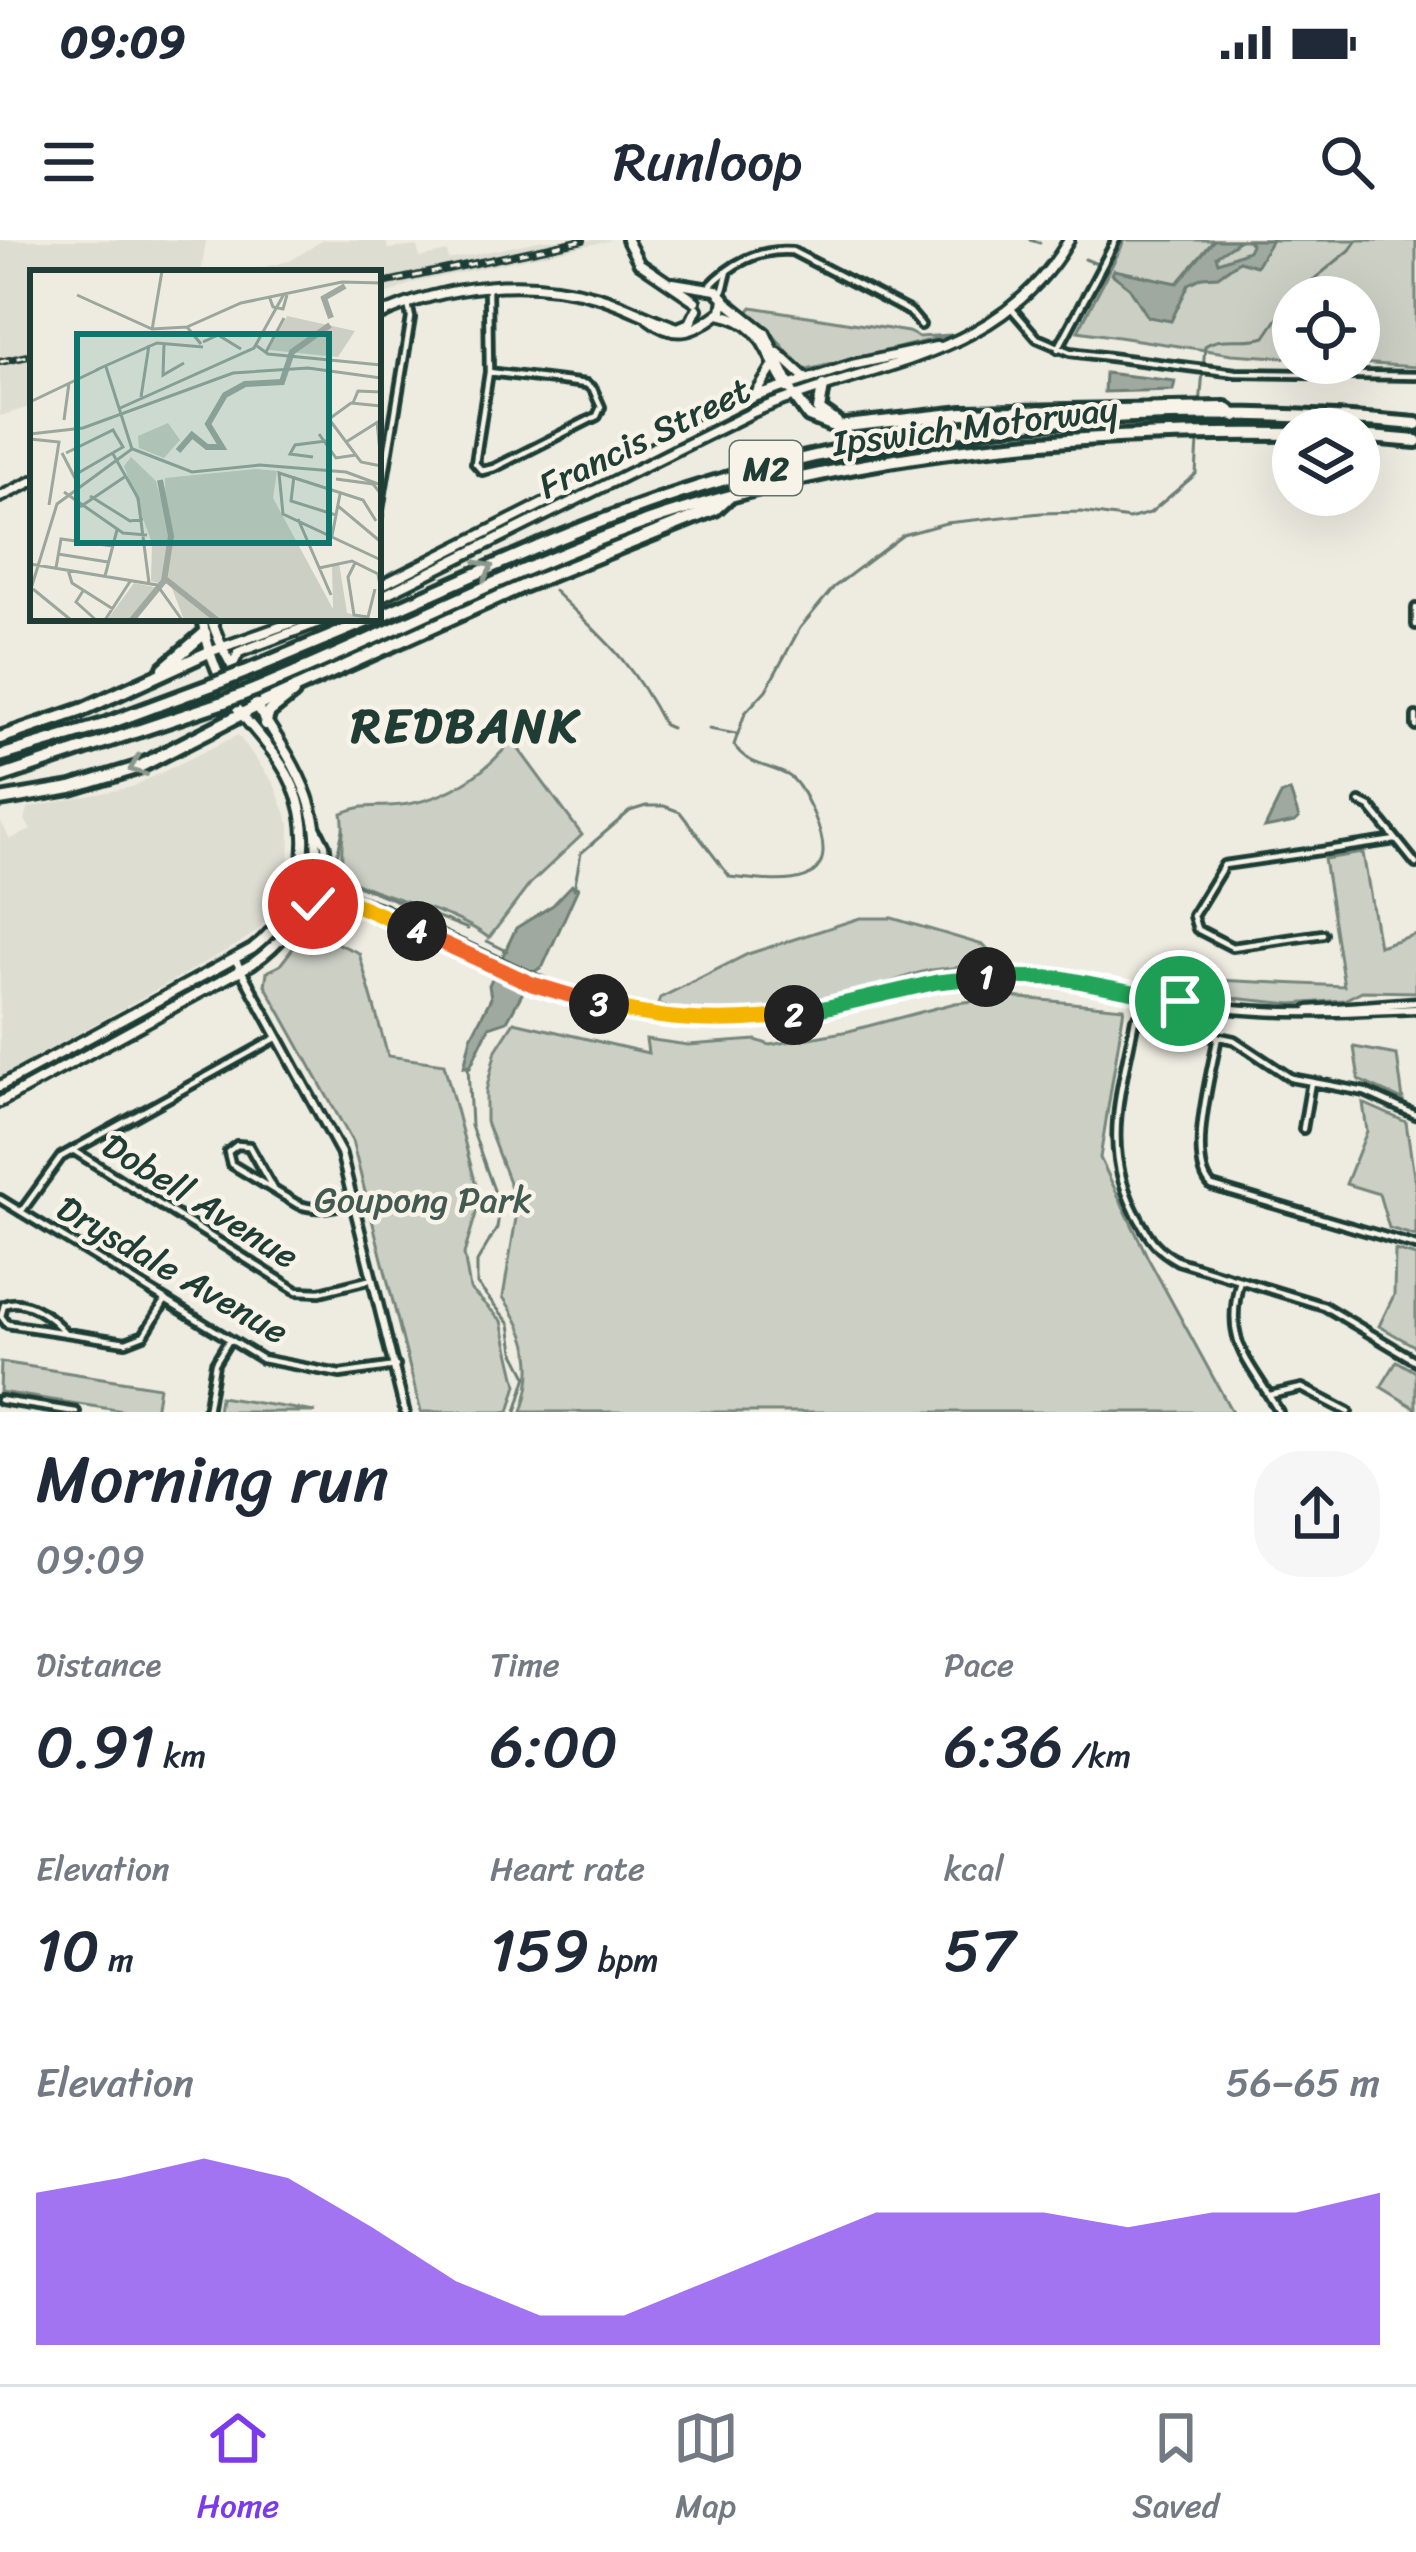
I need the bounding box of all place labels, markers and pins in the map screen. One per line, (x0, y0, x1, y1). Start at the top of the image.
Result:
pin (262, 853, 364, 955)
pin: 4 (387, 901, 447, 961)
pin: 1 (956, 947, 1016, 1007)
pin (1129, 950, 1231, 1052)
pin: 3 (569, 974, 629, 1034)
pin: 2 (764, 985, 824, 1045)

